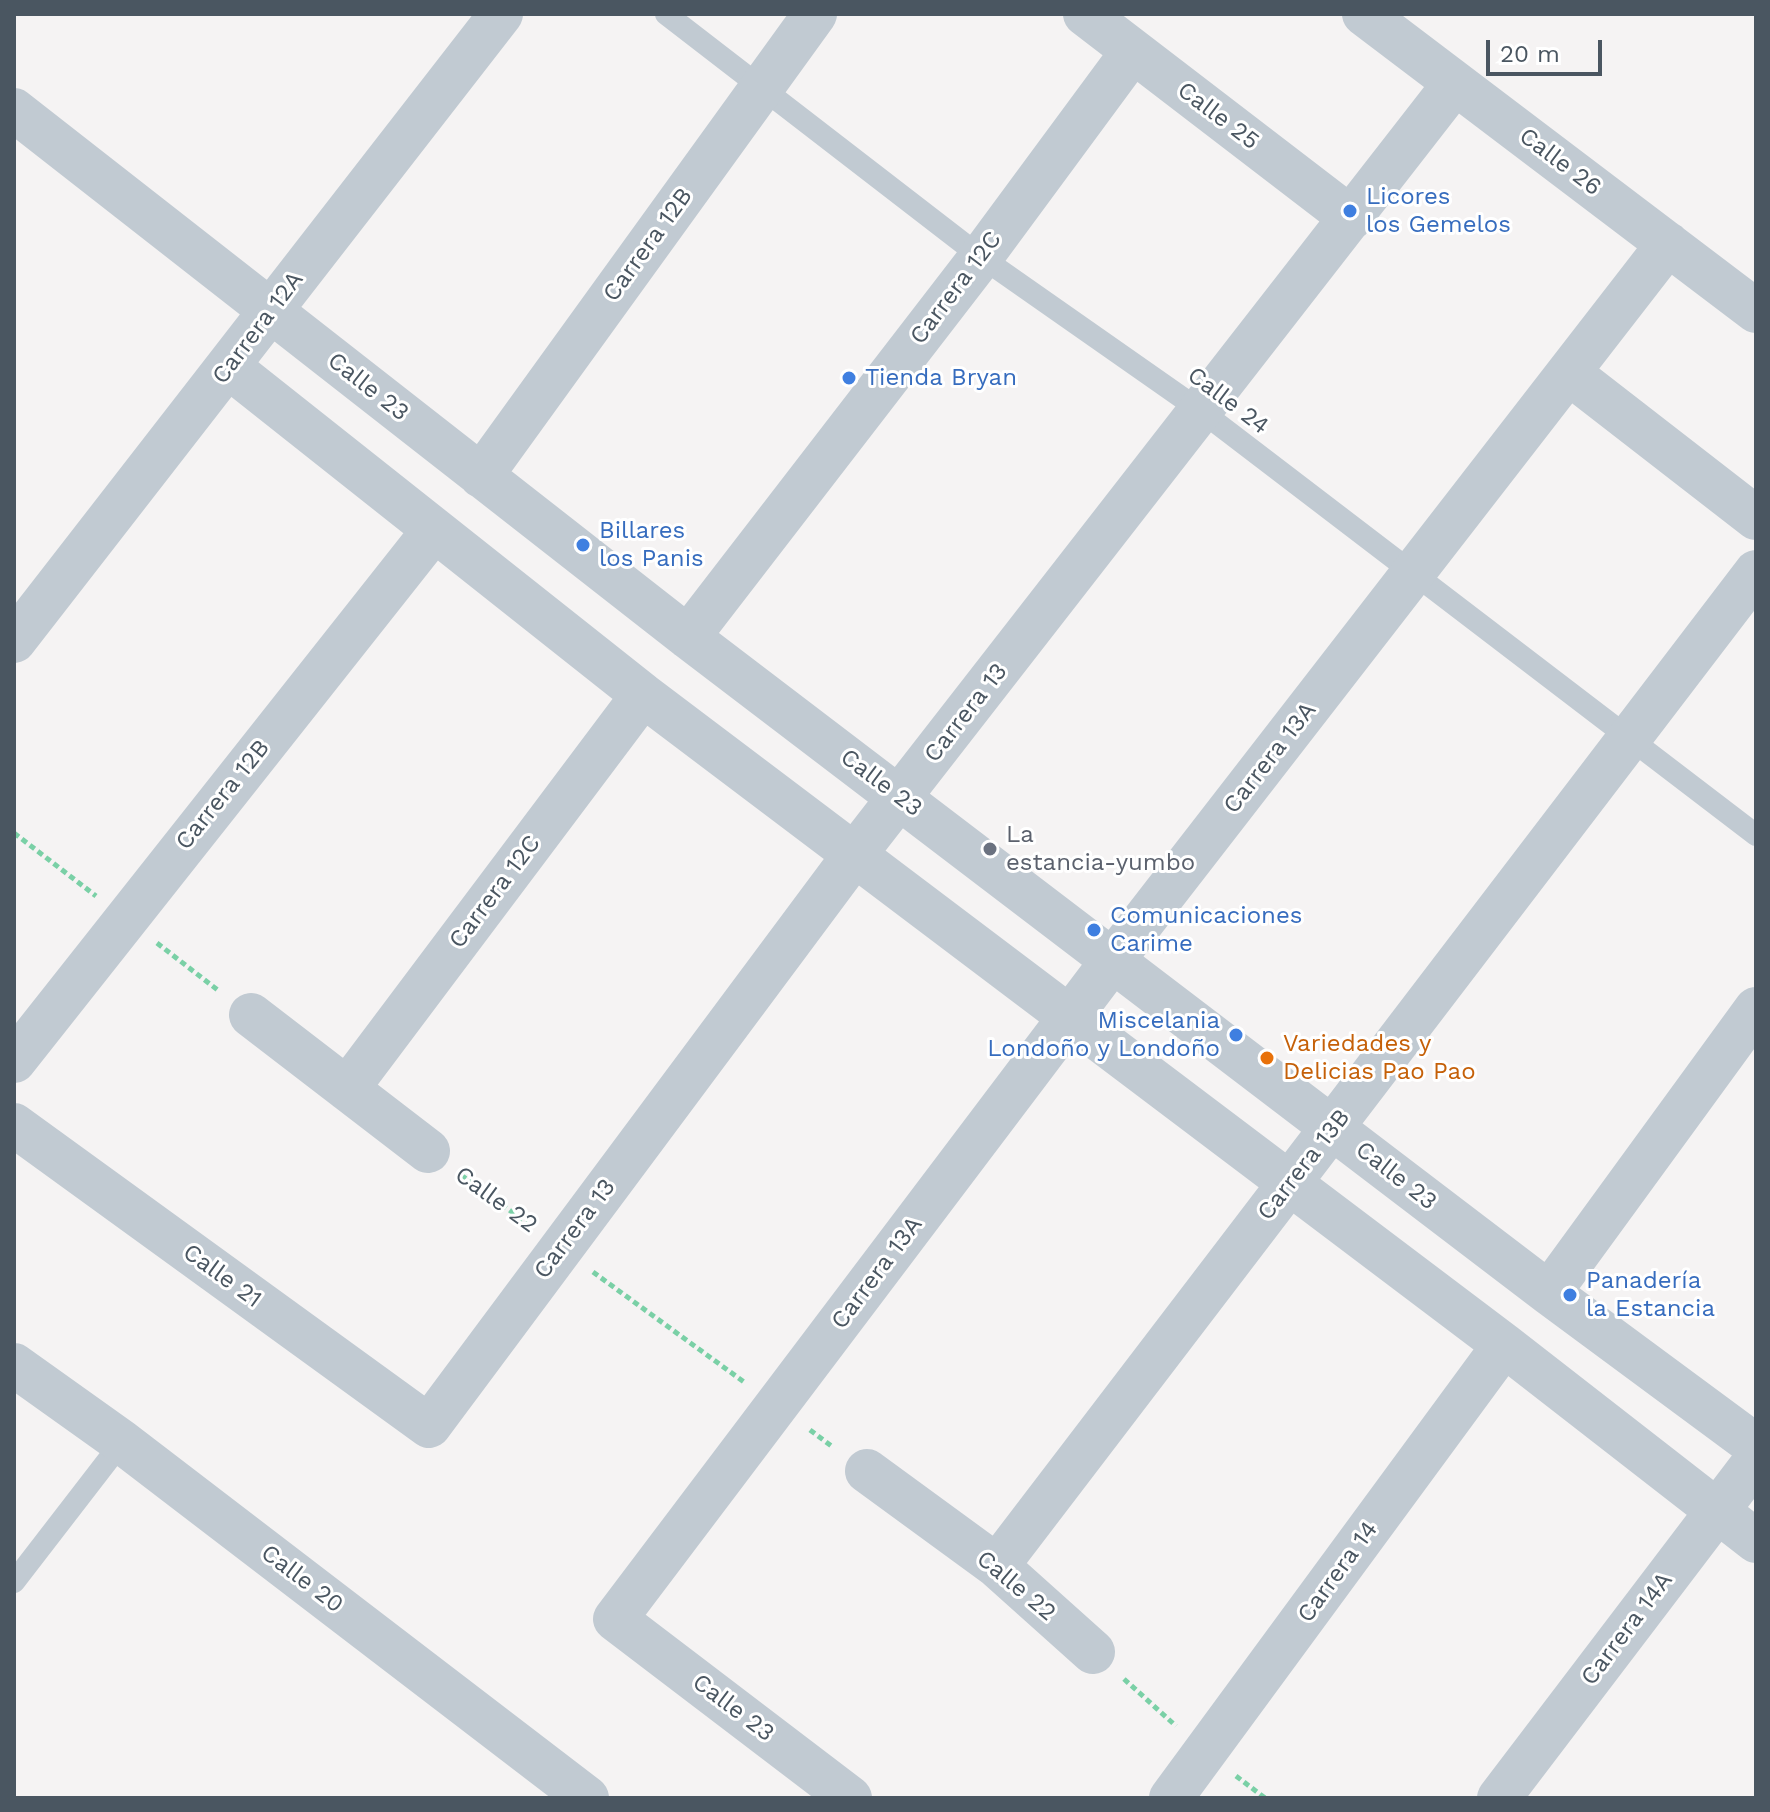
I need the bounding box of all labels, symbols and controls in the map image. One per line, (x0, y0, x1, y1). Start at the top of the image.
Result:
scale bar (1490, 24, 1606, 74)
text: 20 m (1500, 40, 1560, 68)
street label: Calle 25 (1172, 76, 1264, 156)
street label: Calle 26 (1513, 122, 1607, 202)
street label: Carrera 12B (597, 183, 699, 307)
place label: Licores los Gemelos (1366, 183, 1511, 239)
marker: Licores los Gemelos (1341, 202, 1359, 220)
street label: Carrera 12C (904, 226, 1008, 350)
street label: Carrera 12A (206, 266, 310, 390)
street label: Calle 23 (322, 346, 414, 428)
street label: Calle 24 (1182, 361, 1274, 441)
place label: Tienda Bryan (865, 364, 1017, 392)
marker: Tienda Bryan (840, 369, 858, 387)
place label: Billares los Panis (599, 517, 704, 573)
marker: Billares los Panis (574, 536, 592, 554)
street label: Carrera 13 (918, 658, 1014, 768)
street label: Carrera 13A (1218, 697, 1322, 819)
street label: Carrera 12B (170, 734, 276, 856)
street label: Calle 23 (834, 743, 928, 823)
place label: La estancia-yumbo (1006, 821, 1195, 877)
street label: Carrera 12C (443, 830, 547, 954)
marker: La estancia-yumbo (981, 840, 999, 858)
place label: Comunicaciones Carime (1110, 902, 1302, 958)
marker: Comunicaciones Carime (1085, 921, 1103, 939)
place label: Miscelania Londoño y Londoño (987, 1007, 1220, 1063)
marker: Miscelania Londoño y Londoño (1227, 1026, 1245, 1044)
place label: Variedades y Delicias Pao Pao (1283, 1030, 1476, 1086)
marker: Variedades y Delicias Pao Pao (1258, 1049, 1276, 1067)
street label: Carrera 13B (1252, 1104, 1356, 1226)
street label: Calle 23 (1350, 1135, 1442, 1217)
street label: Calle 22 (449, 1161, 543, 1239)
street label: Carrera 13 (528, 1173, 622, 1285)
street label: Carrera 13A (825, 1211, 929, 1335)
street label: Calle 21 (177, 1238, 267, 1314)
place label: Panadería la Estancia (1586, 1267, 1715, 1323)
marker: Panadería la Estancia (1561, 1286, 1579, 1304)
street label: Carrera 14 (1292, 1516, 1384, 1628)
street label: Calle 20 (255, 1539, 349, 1619)
street label: Calle 22 (970, 1545, 1062, 1627)
street label: Carrera 14A (1575, 1567, 1679, 1691)
street label: Calle 23 (686, 1668, 780, 1748)

